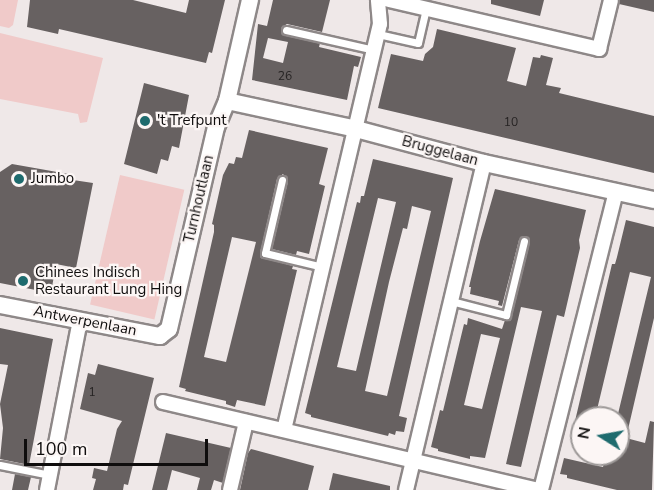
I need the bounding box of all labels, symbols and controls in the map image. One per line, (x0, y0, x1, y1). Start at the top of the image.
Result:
house number: 26 (278, 70, 292, 84)
place label: 't Trefpunt (157, 112, 226, 130)
marker: 't Trefpunt (138, 114, 152, 128)
house number: 10 (504, 116, 518, 130)
street label: Bruggelaan (400, 132, 480, 170)
street label: Turnhoutlaan (180, 153, 218, 245)
place label: Jumbo (31, 170, 74, 188)
marker: Jumbo (12, 172, 26, 186)
place label: Chinees Indisch Restaurant Lung Hing (35, 263, 182, 298)
marker: Chinees Indisch Restaurant Lung Hing (16, 274, 30, 288)
street label: Antwerpenlaan (32, 302, 138, 340)
house number: 1 (88, 386, 96, 400)
north arrow (570, 406, 630, 466)
text: N (572, 425, 596, 441)
scale bar (27, 427, 212, 465)
text: 100 m (35, 437, 87, 461)

